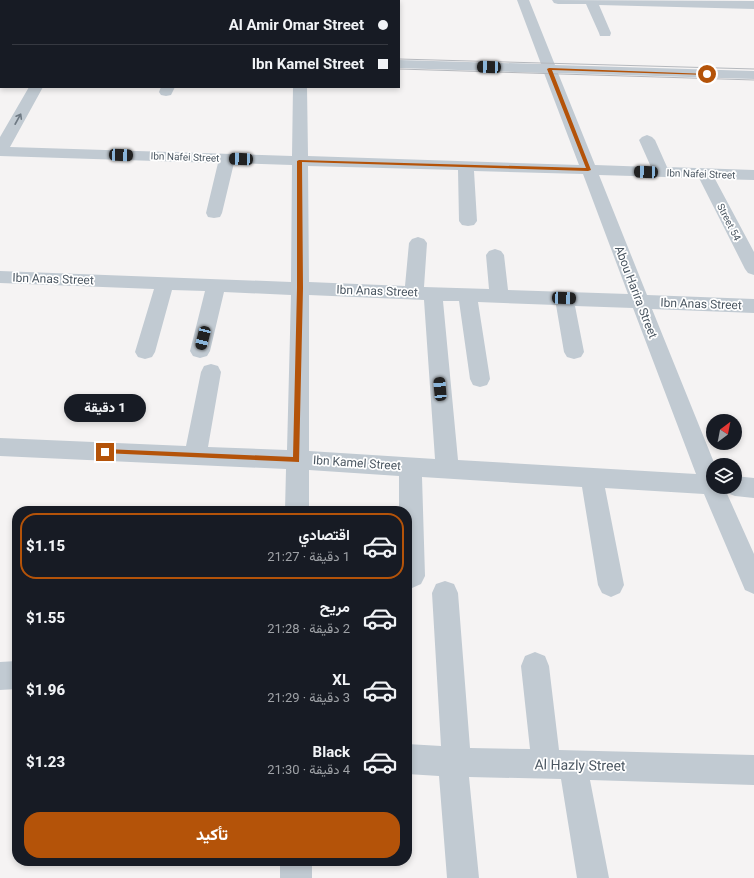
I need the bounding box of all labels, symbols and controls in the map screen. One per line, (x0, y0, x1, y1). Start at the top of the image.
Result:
text: Al Amir Omar Street (229, 16, 364, 34)
text: Ibn Kamel Street (252, 55, 364, 73)
car (477, 61, 501, 73)
route start (698, 65, 716, 83)
one-way arrow (15, 113, 23, 125)
car (109, 149, 133, 161)
street label: Ibn Nafei Street (150, 150, 220, 164)
car (229, 153, 253, 165)
car (634, 166, 658, 178)
street label: Ibn Nafei Street (666, 167, 736, 181)
street label: Street 54 (715, 202, 743, 243)
street label: Abou Harira Street (612, 244, 660, 340)
street label: Ibn Anas Street (12, 271, 94, 287)
street label: Ibn Anas Street (336, 283, 418, 299)
car (552, 292, 576, 304)
street label: Ibn Anas Street (660, 296, 742, 312)
car (194, 325, 212, 351)
car (433, 377, 447, 401)
callout: 1 دقيقة (64, 394, 146, 422)
text: 1 دقيقة (84, 400, 126, 415)
north arrow (706, 414, 742, 450)
map controls (706, 414, 742, 494)
route end (96, 443, 114, 461)
street label: Ibn Kamel Street (313, 453, 402, 473)
button: layers (706, 458, 742, 494)
text: اقتصادي (298, 526, 350, 544)
icon: car (362, 528, 398, 564)
text: $1.15 (26, 537, 65, 555)
text: 1 دقيقة · 21:27 (267, 549, 350, 564)
text: مريح (320, 598, 350, 616)
icon: car (362, 600, 398, 636)
text: $1.55 (26, 609, 65, 627)
text: 2 دقيقة · 21:28 (267, 621, 350, 636)
text: XL (332, 671, 350, 689)
icon: car (362, 672, 398, 708)
text: $1.96 (26, 681, 65, 699)
text: 3 دقيقة · 21:29 (267, 690, 350, 705)
text: Black (313, 743, 350, 761)
icon: car (362, 744, 398, 780)
text: $1.23 (26, 753, 65, 771)
street label: Al Hazly Street (534, 756, 626, 774)
text: 4 دقيقة · 21:30 (267, 762, 350, 777)
button: تأكيد (24, 812, 400, 858)

